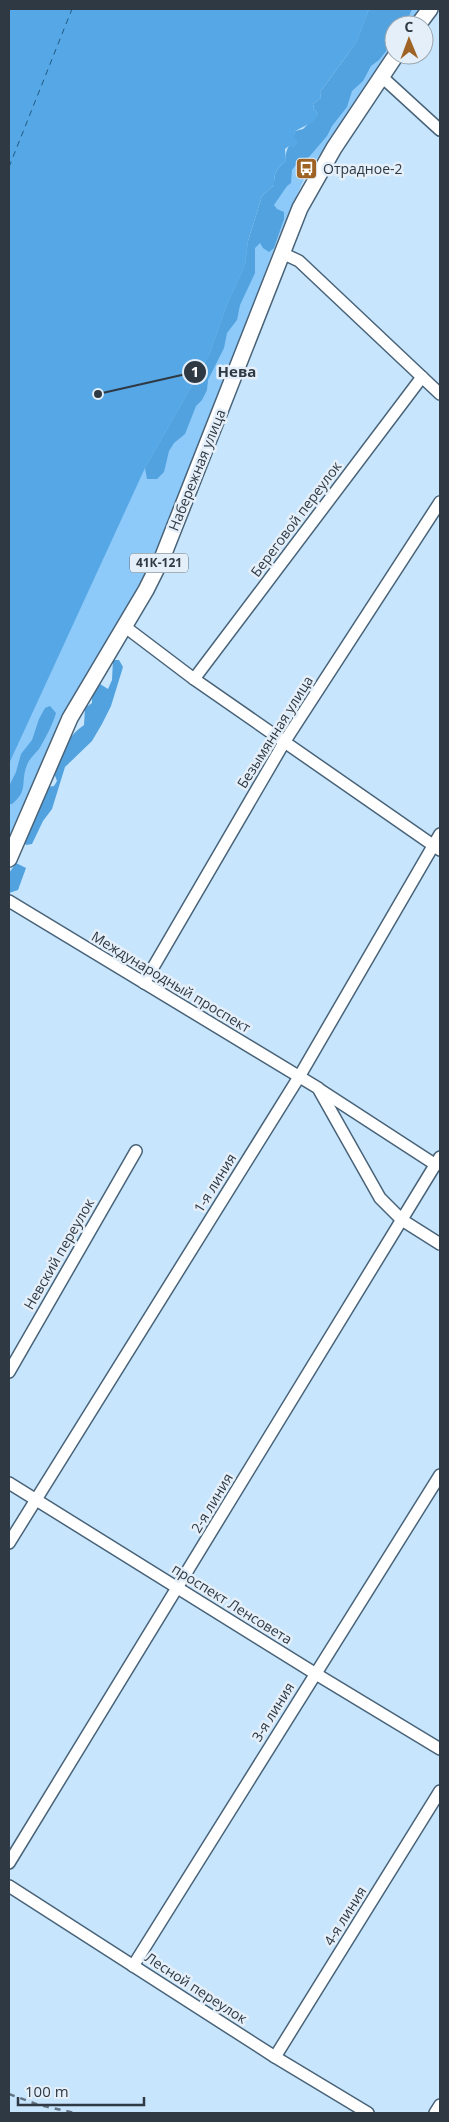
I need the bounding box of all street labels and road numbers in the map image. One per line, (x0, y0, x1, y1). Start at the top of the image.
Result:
street label: Набережная улица (163, 406, 230, 533)
street label: Береговой переулок (246, 456, 346, 580)
road number: 41К-121 (130, 554, 188, 572)
street label: Безымянная улица (232, 672, 317, 792)
street label: Международный проспект (88, 926, 255, 1037)
street label: 1-я линия (189, 1150, 240, 1216)
street label: Невский переулок (19, 1194, 98, 1313)
street label: 2-я линия (186, 1469, 237, 1536)
street label: проспект Ленсовета (169, 1559, 296, 1648)
street label: 3-я линия (247, 1679, 298, 1745)
street label: 4-я линия (319, 1883, 370, 1949)
street label: Лесной переулок (142, 1948, 252, 2028)

